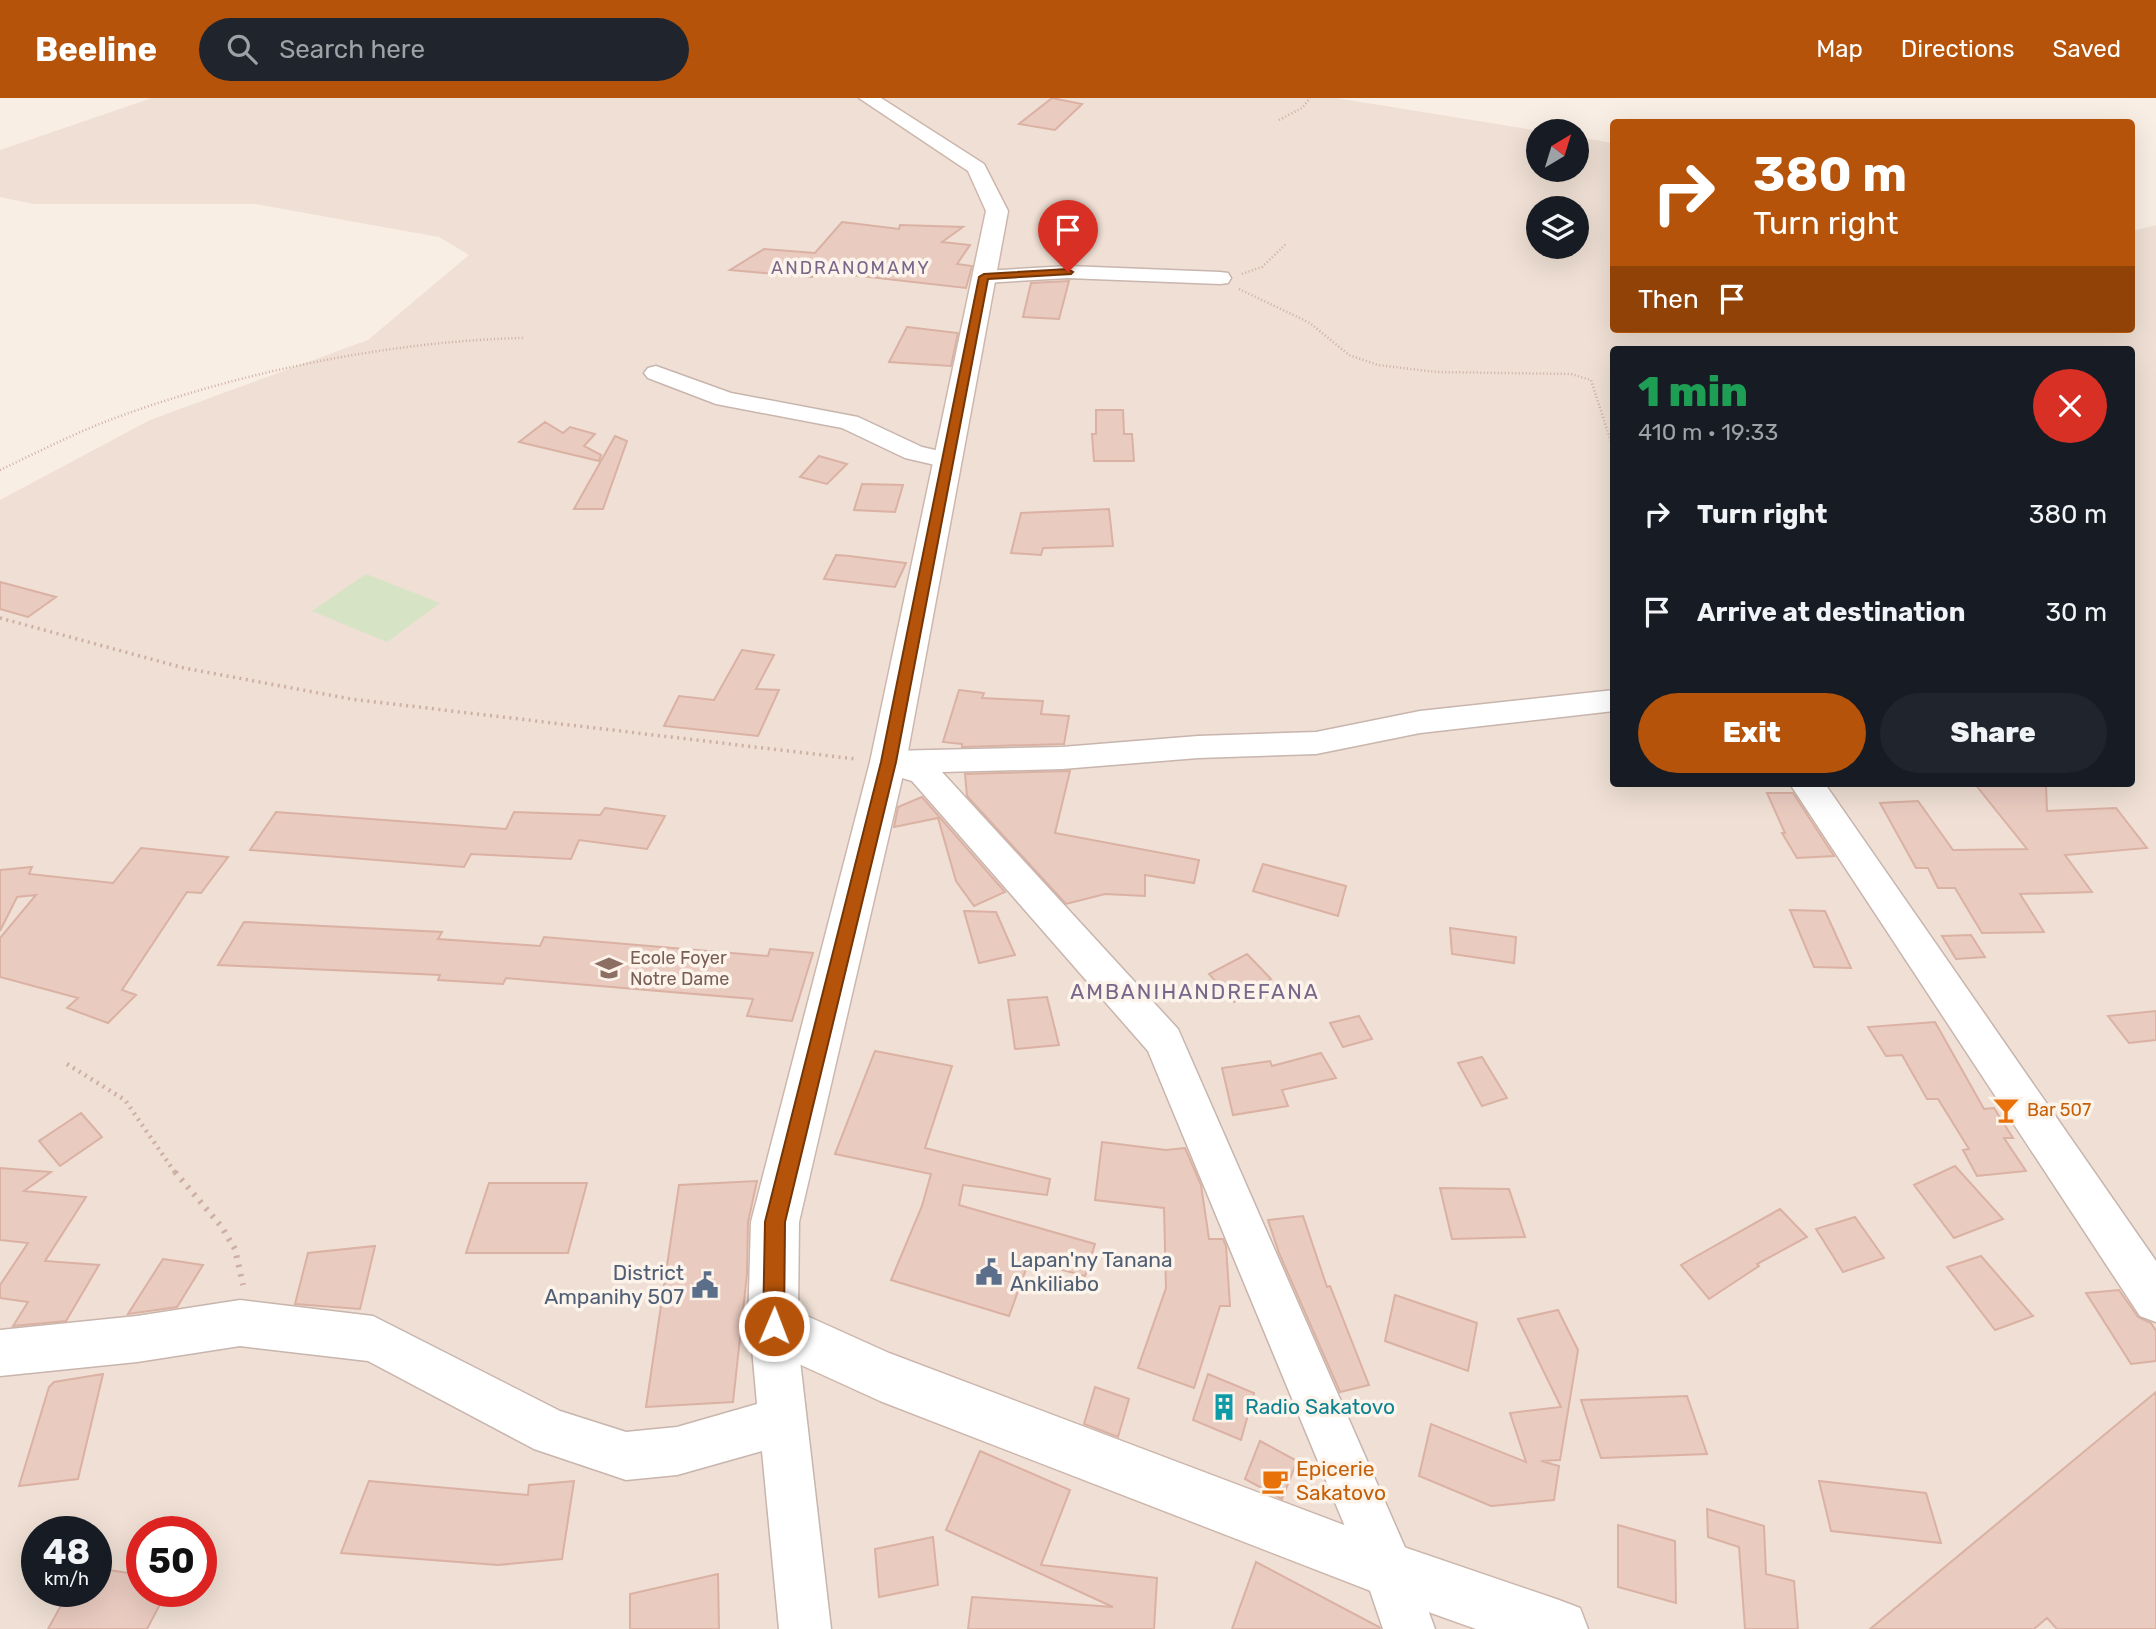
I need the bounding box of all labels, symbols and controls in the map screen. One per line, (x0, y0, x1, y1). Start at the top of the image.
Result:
search box (199, 18, 689, 81)
text: Beeline (35, 30, 157, 69)
icon: search (223, 30, 261, 68)
text: Search here (279, 34, 425, 65)
text: Map (1816, 35, 1863, 63)
text: Directions (1901, 35, 2014, 63)
text: Saved (2052, 35, 2121, 63)
north arrow (1526, 119, 1589, 182)
map controls (1526, 119, 1589, 259)
text: 380 m (1753, 145, 1907, 203)
icon: right (1638, 147, 1729, 238)
button: layers (1526, 196, 1589, 259)
pin (1038, 200, 1098, 272)
text: Turn right (1753, 204, 1898, 242)
icon: arrive (1049, 211, 1087, 249)
district label: ANDRANOMAMY (771, 257, 931, 279)
icon: arrive (1713, 280, 1751, 318)
text: Then (1638, 284, 1699, 315)
text: 1 min (1638, 367, 1748, 417)
button: close (2033, 369, 2107, 443)
text: 410 m · 19:33 (1638, 418, 1778, 446)
icon: right (1638, 495, 1676, 533)
text: Turn right (1697, 499, 1827, 530)
text: 380 m (2029, 499, 2107, 530)
icon: arrive (1638, 593, 1676, 631)
text: Arrive at destination (1697, 597, 1965, 628)
text: 30 m (2045, 597, 2107, 628)
button: Exit (1638, 693, 1866, 773)
button: Share (1880, 693, 2107, 773)
place label: Ecole Foyer Notre Dame (630, 947, 729, 990)
school or university icon: Ecole Foyer Notre Dame (594, 953, 624, 983)
district label: AMBANIHANDREFANA (1070, 979, 1320, 1004)
bar icon: Bar 507 (1991, 1095, 2021, 1125)
place label: Bar 507 (2027, 1099, 2091, 1121)
place label: Lapan'ny Tanana Ankiliabo (1010, 1247, 1173, 1296)
public building icon: Lapan'ny Tanana Ankiliabo (974, 1257, 1004, 1287)
place label: District Ampanihy 507 (544, 1260, 684, 1309)
public building icon: District Ampanihy 507 (690, 1270, 720, 1300)
position arrow (737, 1289, 811, 1363)
building icon: Radio Sakatovo (1209, 1392, 1239, 1422)
place label: Radio Sakatovo (1245, 1394, 1395, 1419)
place label: Epicerie Sakatovo (1296, 1456, 1386, 1505)
cafe icon: Epicerie Sakatovo (1260, 1466, 1290, 1496)
speed limit sign: 50 (126, 1516, 217, 1607)
text: 48 (43, 1531, 90, 1573)
text: km/h (44, 1568, 89, 1590)

